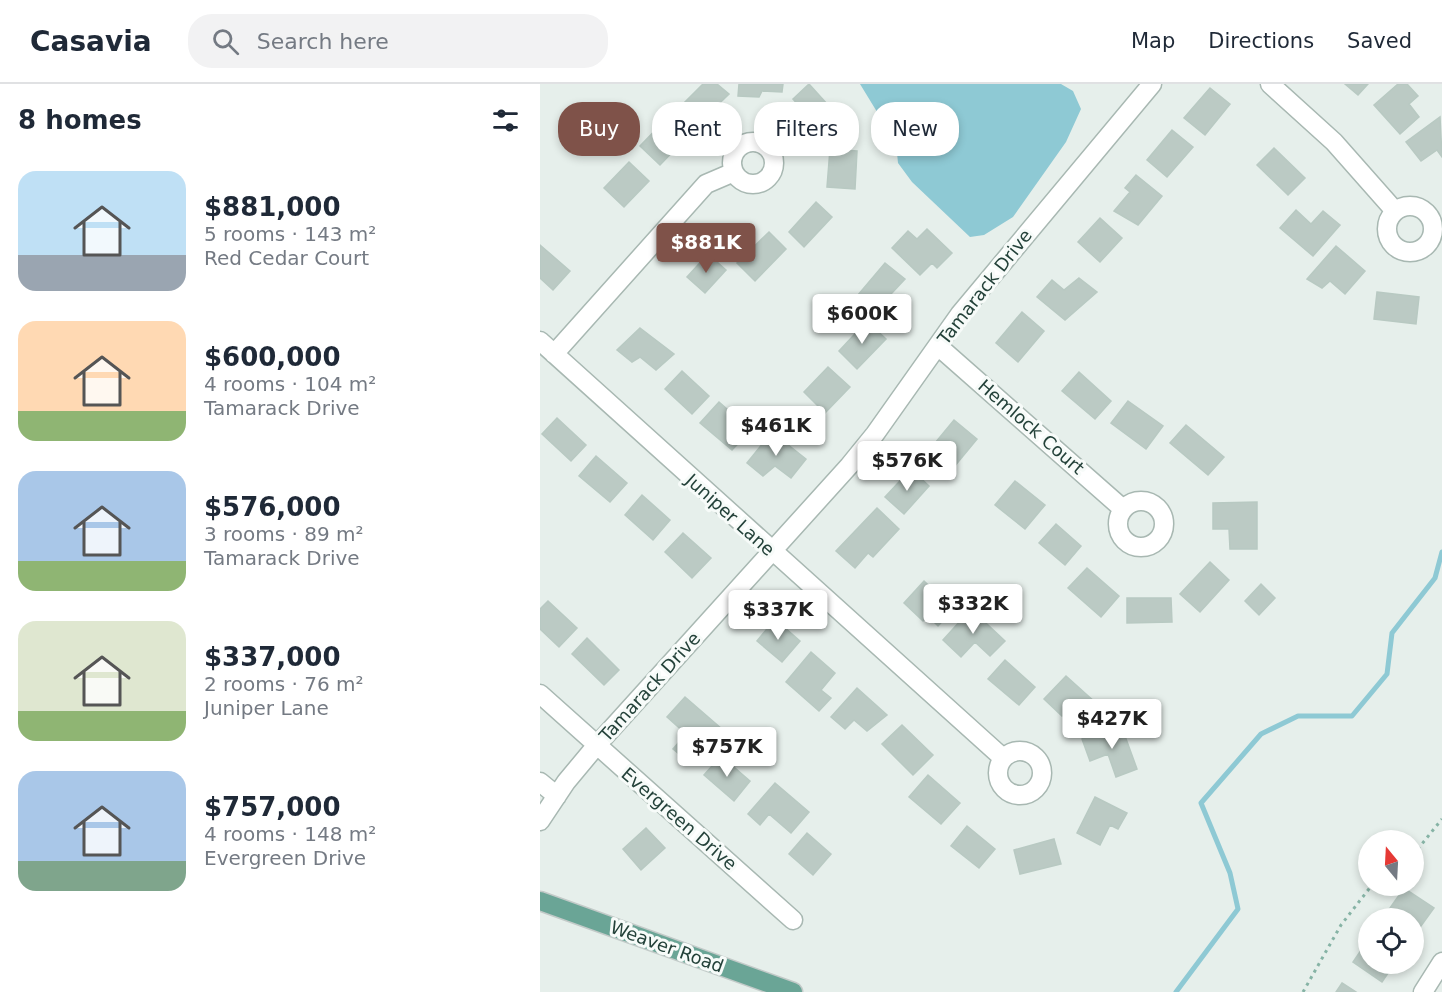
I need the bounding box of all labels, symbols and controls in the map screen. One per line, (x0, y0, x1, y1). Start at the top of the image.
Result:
search box (188, 14, 608, 68)
text: Casavia (30, 25, 152, 58)
icon: search (209, 25, 242, 58)
text: Search here (257, 29, 389, 54)
text: Map (1131, 29, 1175, 53)
text: Directions (1208, 29, 1314, 53)
text: Saved (1347, 29, 1412, 53)
chip: Buy (558, 102, 640, 156)
chip: Rent (652, 102, 742, 156)
chip: Filters (754, 102, 859, 156)
chip: New (871, 102, 959, 156)
icon: filters (489, 104, 522, 137)
text: 8 homes (18, 105, 142, 135)
text: $881,000 (204, 192, 341, 222)
icon: home (66, 195, 138, 267)
text: 5 rooms · 143 m² (204, 222, 376, 246)
pin: $881K (664, 223, 748, 274)
street label: Tamarack Drive (933, 225, 1036, 349)
text: $881K (670, 230, 742, 254)
text: Red Cedar Court (204, 246, 369, 270)
pin: $600K (820, 294, 904, 345)
text: $600K (826, 301, 898, 325)
text: $600,000 (204, 342, 341, 372)
icon: home (66, 345, 138, 417)
text: 4 rooms · 104 m² (204, 372, 376, 396)
street label: Hemlock Court (974, 375, 1089, 478)
text: Tamarack Drive (204, 396, 360, 420)
pin: $461K (734, 406, 818, 457)
text: $461K (740, 413, 812, 437)
pin: $576K (865, 441, 949, 492)
text: $576K (871, 448, 943, 472)
street label: Juniper Lane (681, 469, 779, 560)
text: $576,000 (204, 492, 341, 522)
icon: home (66, 495, 138, 567)
text: 3 rooms · 89 m² (204, 522, 364, 546)
text: Tamarack Drive (204, 546, 360, 570)
pin: $332K (931, 584, 1015, 635)
pin: $337K (736, 590, 820, 641)
text: $332K (937, 591, 1009, 615)
text: $337K (742, 597, 814, 621)
street label: Tamarack Drive (594, 628, 704, 746)
text: $337,000 (204, 642, 341, 672)
icon: home (66, 645, 138, 717)
text: 2 rooms · 76 m² (204, 672, 364, 696)
text: Juniper Lane (204, 696, 329, 720)
pin: $427K (1070, 699, 1154, 750)
text: $427K (1076, 706, 1148, 730)
pin: $757K (685, 727, 769, 778)
text: $757K (691, 734, 763, 758)
street label: Evergreen Drive (617, 763, 741, 874)
text: $757,000 (204, 792, 341, 822)
icon: home (66, 795, 138, 867)
text: 4 rooms · 148 m² (204, 822, 376, 846)
north arrow (1358, 830, 1424, 896)
map controls (1358, 830, 1424, 974)
text: Evergreen Drive (204, 846, 366, 870)
button: locate (1358, 908, 1424, 974)
street label: Weaver Road (608, 916, 727, 977)

